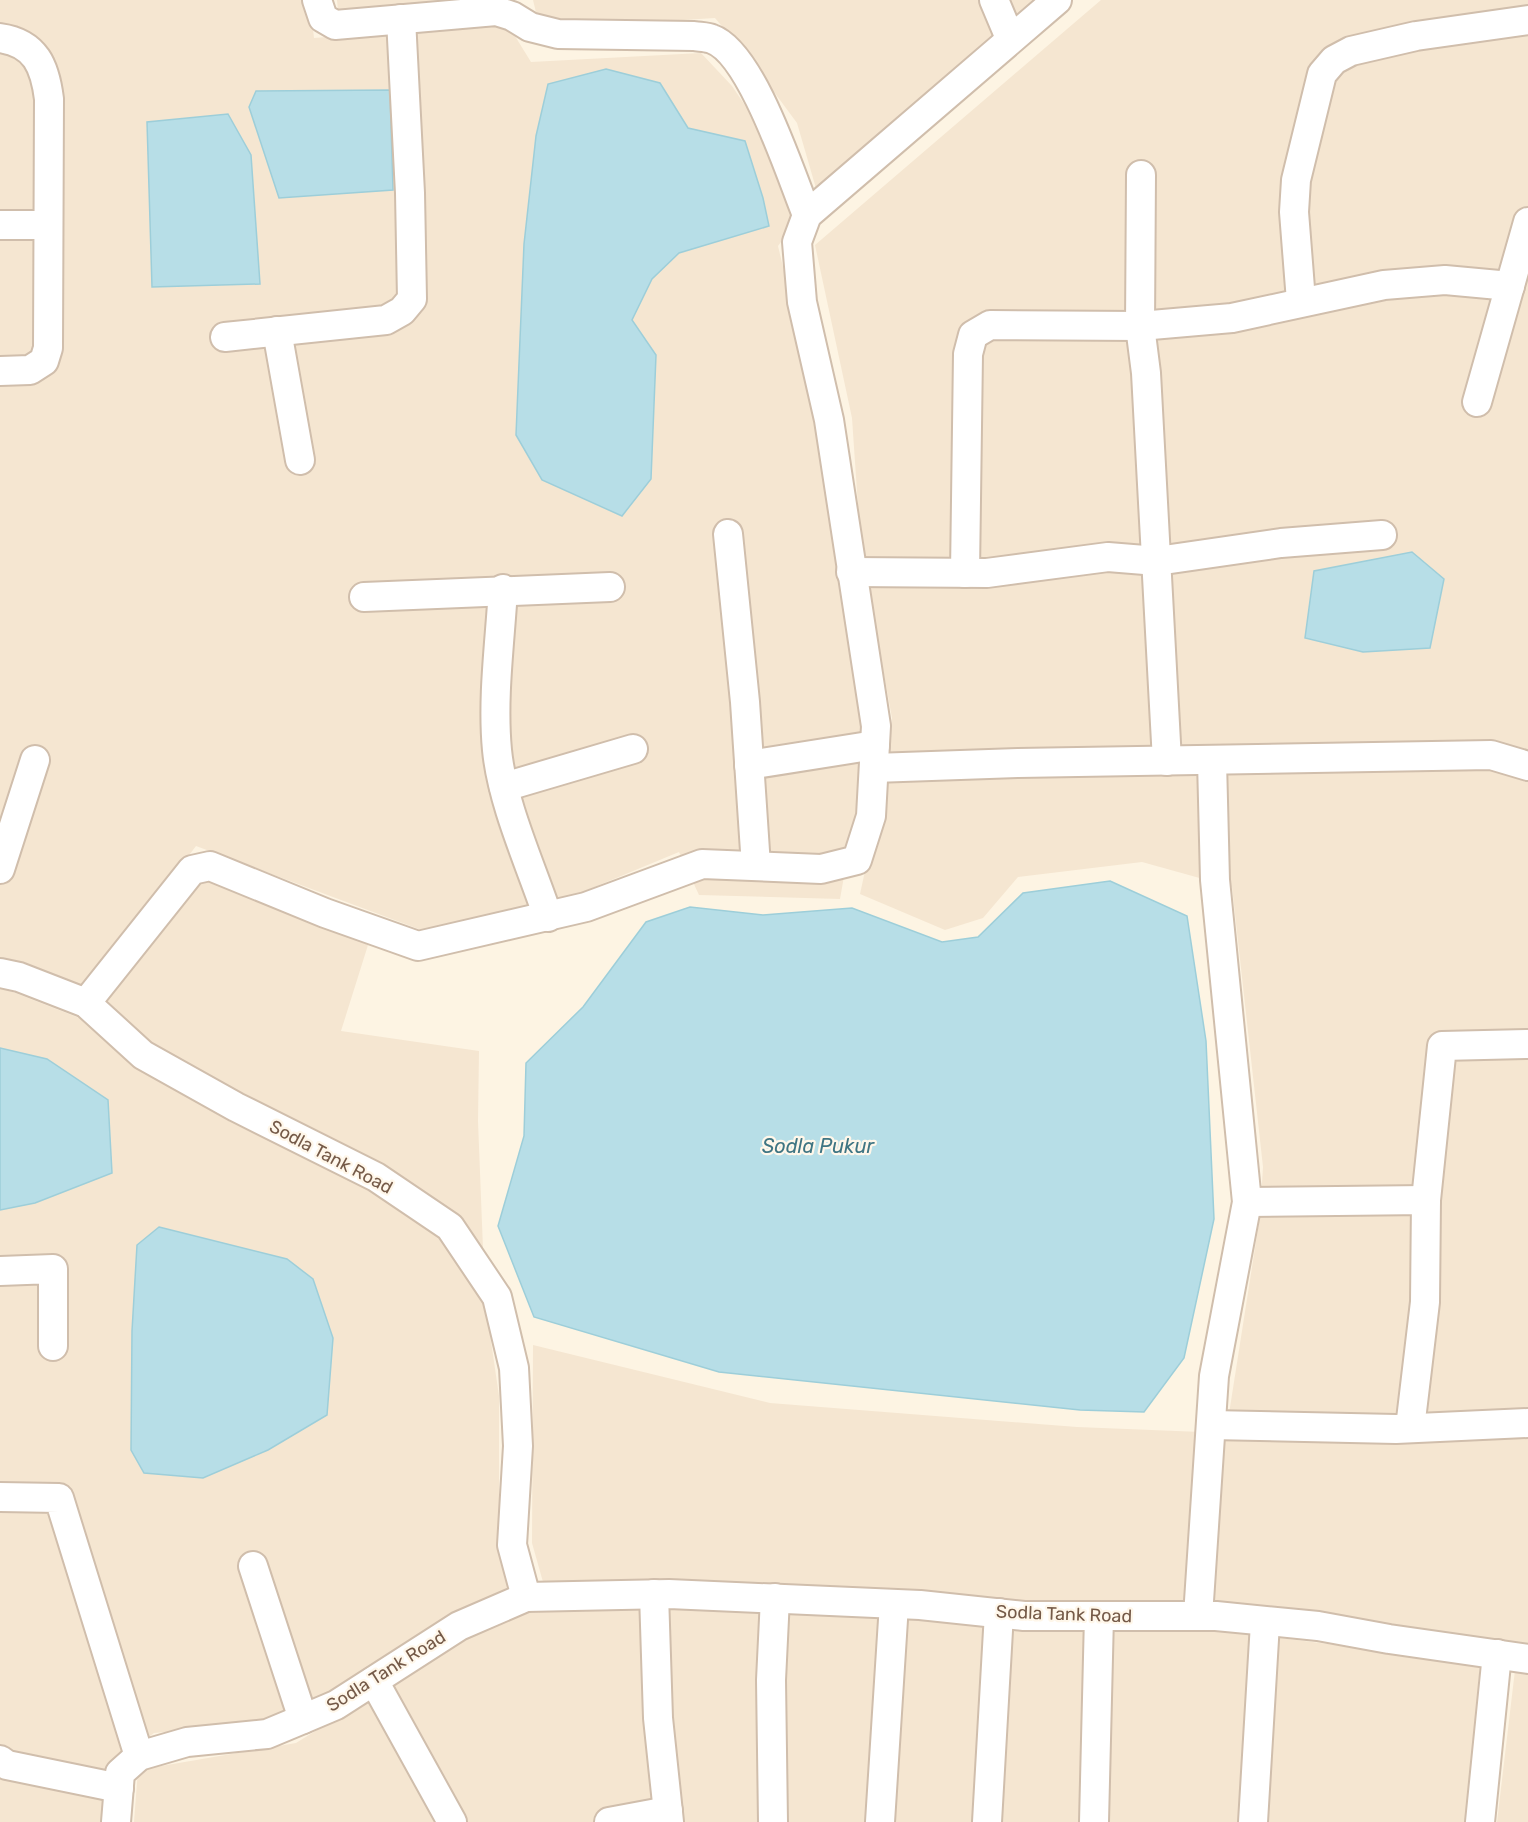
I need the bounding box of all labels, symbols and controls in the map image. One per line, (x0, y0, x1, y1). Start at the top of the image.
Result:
street label: Sodla Tank Road (266, 1115, 396, 1199)
water label: Sodla Pukur (762, 1134, 875, 1158)
street label: Sodla Tank Road (996, 1601, 1132, 1627)
street label: Sodla Tank Road (322, 1626, 450, 1716)

